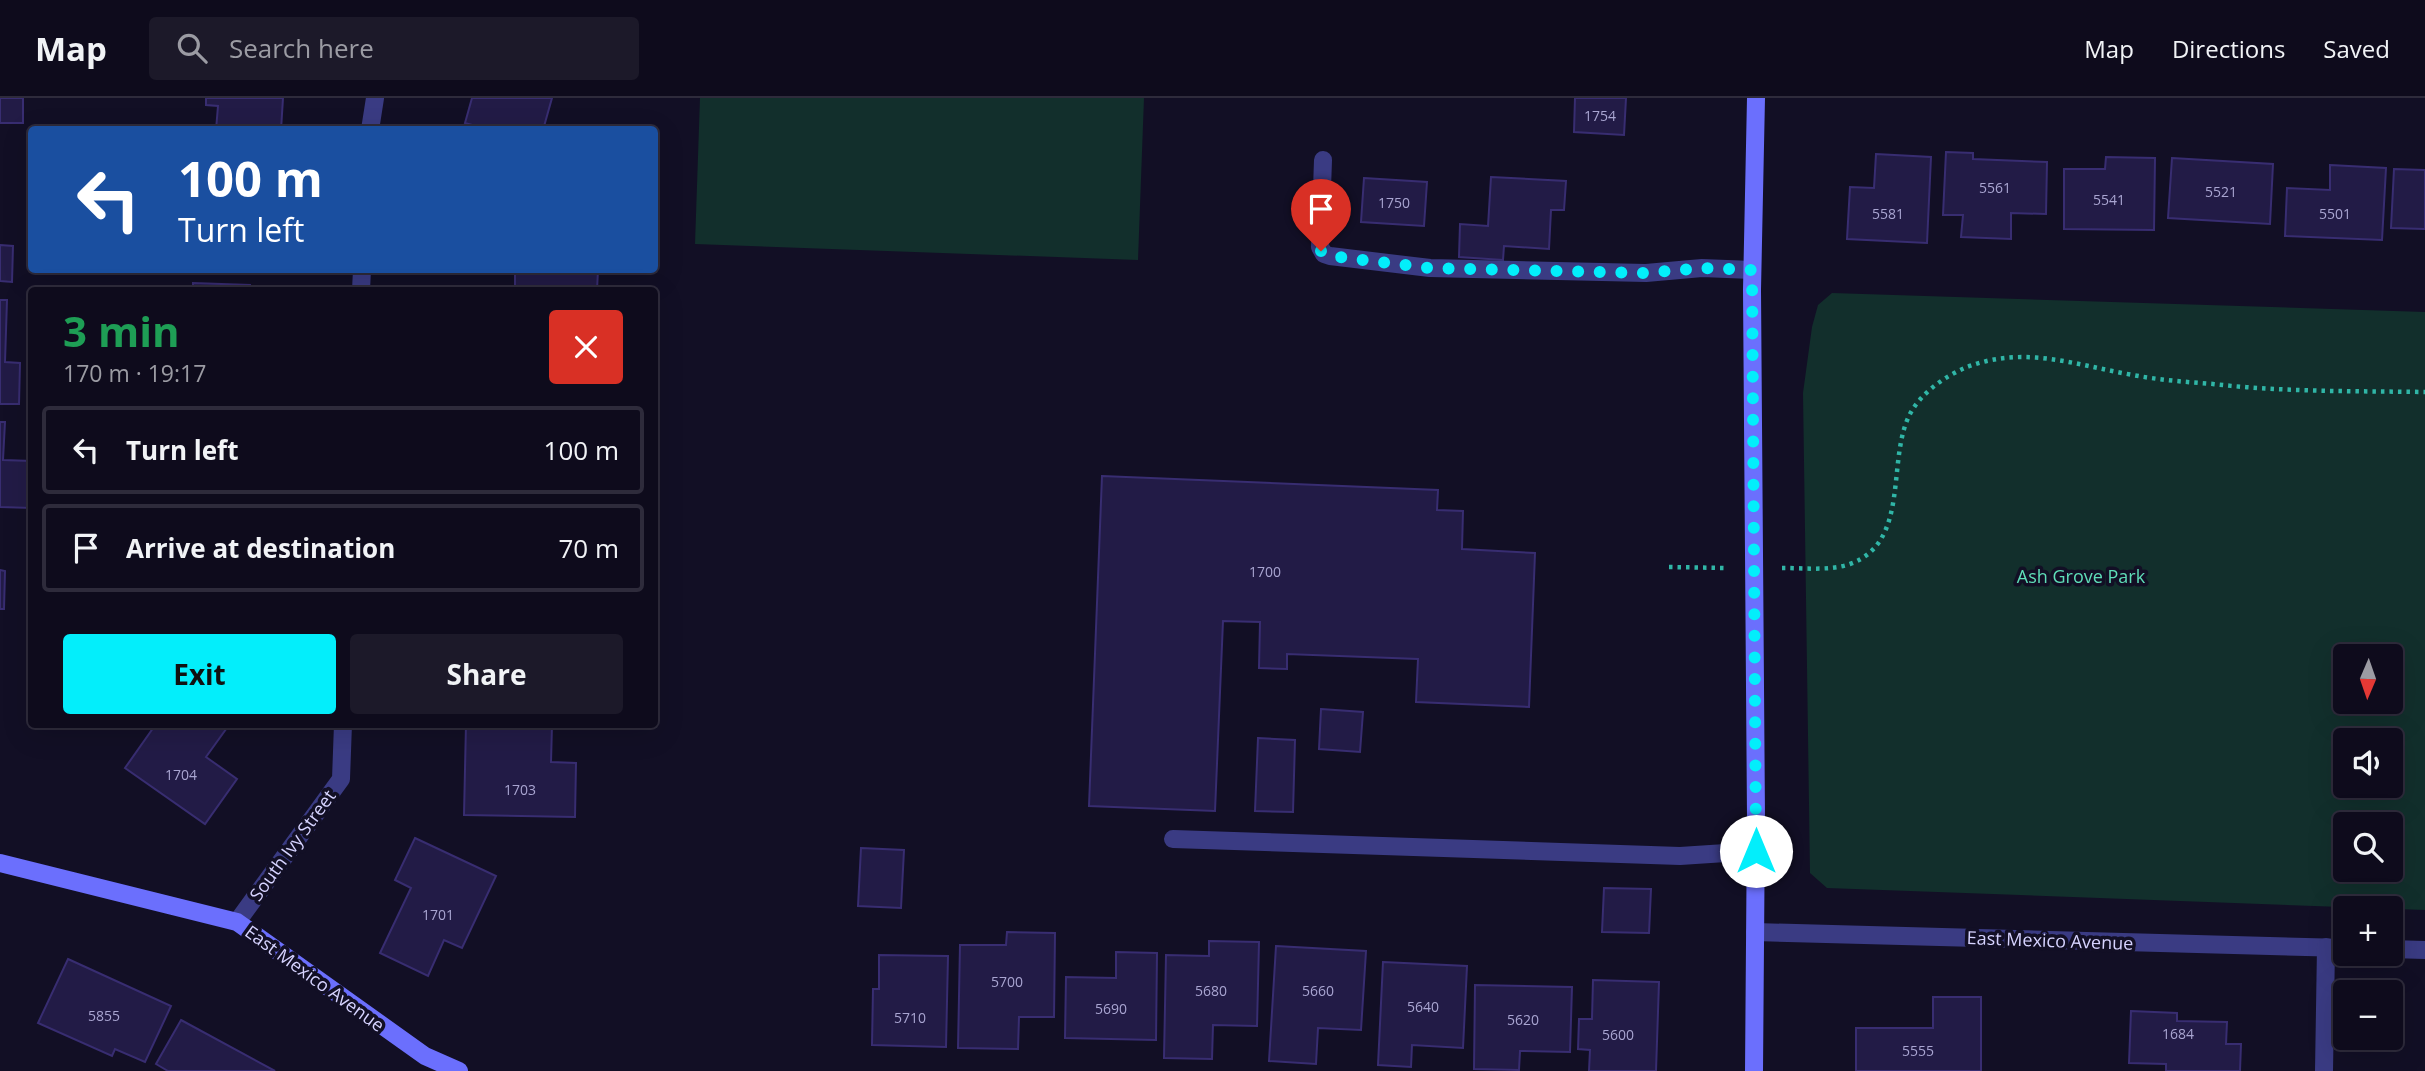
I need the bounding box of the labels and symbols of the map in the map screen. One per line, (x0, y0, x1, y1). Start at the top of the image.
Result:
house number: 1754 (1584, 106, 1616, 125)
house number: 5561 (1979, 178, 2011, 197)
pin (1291, 179, 1351, 251)
house number: 5521 (2205, 182, 2237, 201)
house number: 5541 (2093, 190, 2125, 209)
house number: 1750 (1378, 193, 1410, 212)
house number: 5581 (1872, 204, 1904, 223)
house number: 5501 (2319, 204, 2351, 223)
house number: 1700 (1249, 562, 1281, 581)
park label: Ash Grove Park (2017, 564, 2146, 588)
north arrow (2333, 644, 2403, 714)
house number: 1704 (165, 765, 197, 784)
house number: 1703 (504, 780, 536, 799)
street label: South Ivy Street (244, 785, 340, 905)
position arrow (1719, 814, 1793, 888)
house number: 1701 (422, 905, 454, 924)
street label: East Mexico Avenue (241, 919, 389, 1037)
street label: East Mexico Avenue (1966, 925, 2134, 955)
house number: 5700 (991, 972, 1023, 991)
house number: 5680 (1195, 981, 1227, 1000)
house number: 5660 (1302, 981, 1334, 1000)
house number: 5640 (1407, 997, 1439, 1016)
house number: 5690 (1095, 999, 1127, 1018)
house number: 5855 (88, 1006, 120, 1025)
house number: 5710 (894, 1008, 926, 1027)
house number: 5620 (1507, 1010, 1539, 1029)
house number: 1684 (2162, 1024, 2194, 1043)
house number: 5600 (1602, 1025, 1634, 1044)
house number: 5555 (1902, 1041, 1934, 1060)

